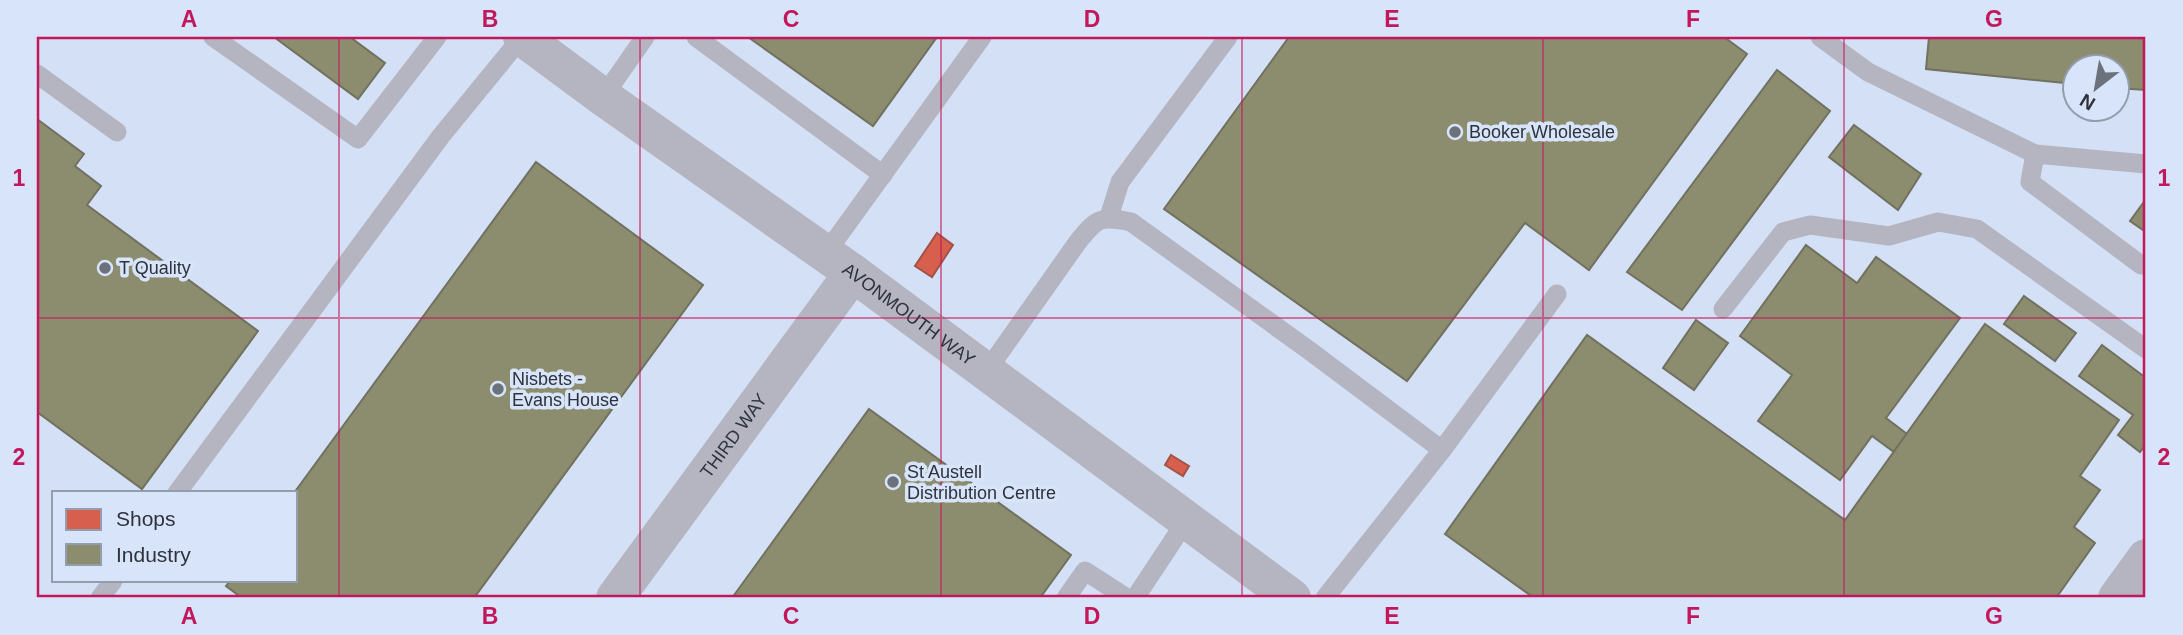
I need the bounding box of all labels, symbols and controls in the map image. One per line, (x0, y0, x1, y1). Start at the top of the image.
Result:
text: A (181, 6, 197, 32)
text: B (482, 6, 498, 32)
text: C (783, 6, 799, 32)
text: D (1084, 6, 1100, 32)
text: E (1384, 6, 1400, 32)
text: F (1686, 6, 1700, 32)
text: G (1985, 6, 2003, 32)
north arrow (2060, 52, 2130, 122)
text: N (2076, 90, 2099, 115)
place label: Booker Wholesale (1469, 122, 1615, 142)
marker: Booker Wholesale (1447, 124, 1463, 140)
text: 1 (13, 165, 26, 191)
text: 1 (2158, 165, 2171, 191)
place label: T Quality (119, 258, 191, 278)
street label: AVONMOUTH WAY (839, 259, 979, 370)
marker: T Quality (97, 260, 113, 276)
place label: Nisbets - Evans House (512, 369, 619, 410)
marker: Nisbets - Evans House (490, 381, 506, 397)
street label: THIRD WAY (696, 390, 771, 482)
text: 2 (13, 444, 25, 470)
text: 2 (2158, 444, 2170, 470)
place label: St Austell Distribution Centre (907, 462, 1056, 503)
marker: St Austell Distribution Centre (885, 474, 901, 490)
legend (52, 491, 298, 582)
text: Shops (116, 507, 176, 530)
text: Industry (116, 543, 191, 566)
text: A (181, 603, 197, 629)
text: B (482, 603, 498, 629)
text: C (783, 603, 799, 629)
text: D (1084, 603, 1100, 629)
text: E (1384, 603, 1400, 629)
text: F (1686, 603, 1700, 629)
text: G (1985, 603, 2003, 629)

